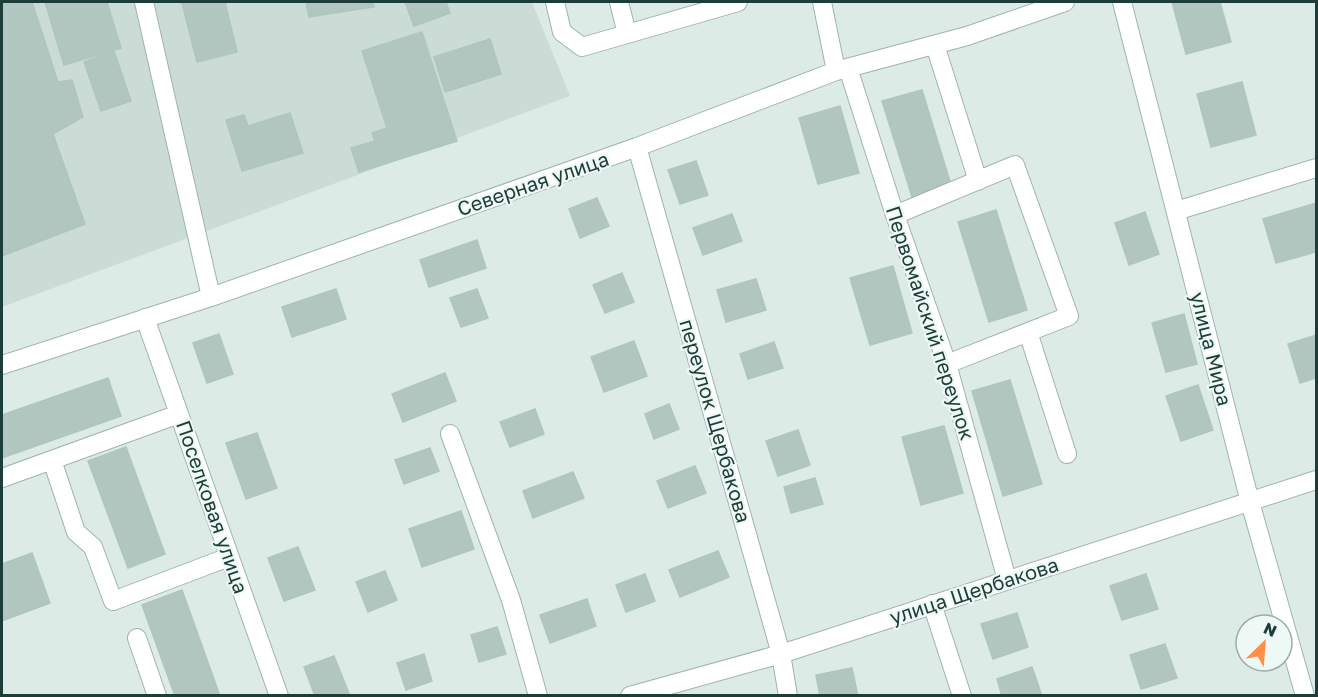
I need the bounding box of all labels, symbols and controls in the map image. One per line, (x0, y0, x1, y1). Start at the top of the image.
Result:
street label: Северная улица (454, 146, 612, 220)
street label: Первомайский переулок (882, 202, 980, 443)
street label: улица Мира (1186, 289, 1238, 408)
street label: переулок Щербакова (675, 316, 757, 525)
street label: Поселковая улица (172, 417, 254, 596)
street label: улица Щербакова (886, 551, 1061, 629)
north arrow (1234, 613, 1294, 673)
text: N (1261, 618, 1280, 641)

